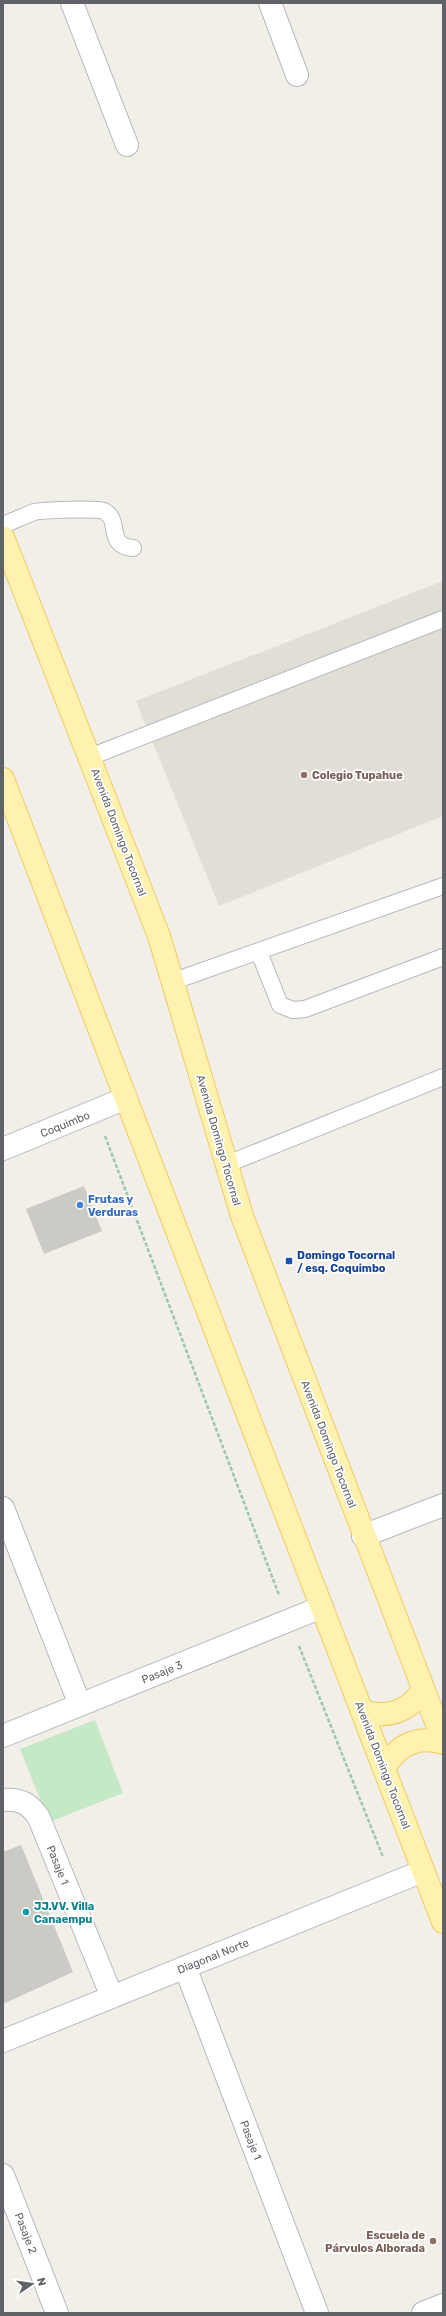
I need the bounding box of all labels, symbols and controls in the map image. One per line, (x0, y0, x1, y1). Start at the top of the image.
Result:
street label: Avenida Domingo Tocornal (88, 767, 149, 898)
place label: Colegio Tupahue (312, 769, 403, 782)
marker: Colegio Tupahue (299, 770, 309, 780)
street label: Avenida Domingo Tocornal (194, 1073, 243, 1207)
street label: Coquimbo (39, 1109, 92, 1140)
place label: Frutas y Verduras (88, 1193, 138, 1219)
marker: Frutas y Verduras (75, 1200, 85, 1210)
place label: Domingo Tocornal / esq. Coquimbo (297, 1249, 395, 1275)
marker: Domingo Tocornal / esq. Coquimbo (284, 1256, 294, 1266)
street label: Avenida Domingo Tocornal (298, 1379, 359, 1510)
street label: Pasaje 3 (140, 1658, 185, 1687)
street label: Avenida Domingo Tocornal (352, 1700, 413, 1831)
street label: Pasaje 1 (44, 1844, 71, 1887)
place label: JJ.VV. Villa Canaempu (34, 1900, 94, 1926)
marker: JJ.VV. Villa Canaempu (21, 1907, 31, 1917)
street label: Diagonal Norte (176, 1936, 251, 1977)
street label: Pasaje 1 (237, 2119, 264, 2162)
street label: Pasaje 2 (12, 2211, 39, 2256)
place label: Escuela de Párvulos Alborada (325, 2229, 425, 2255)
marker: Escuela de Párvulos Alborada (428, 2236, 438, 2246)
north arrow (12, 2264, 52, 2304)
text: N (34, 2277, 48, 2287)

